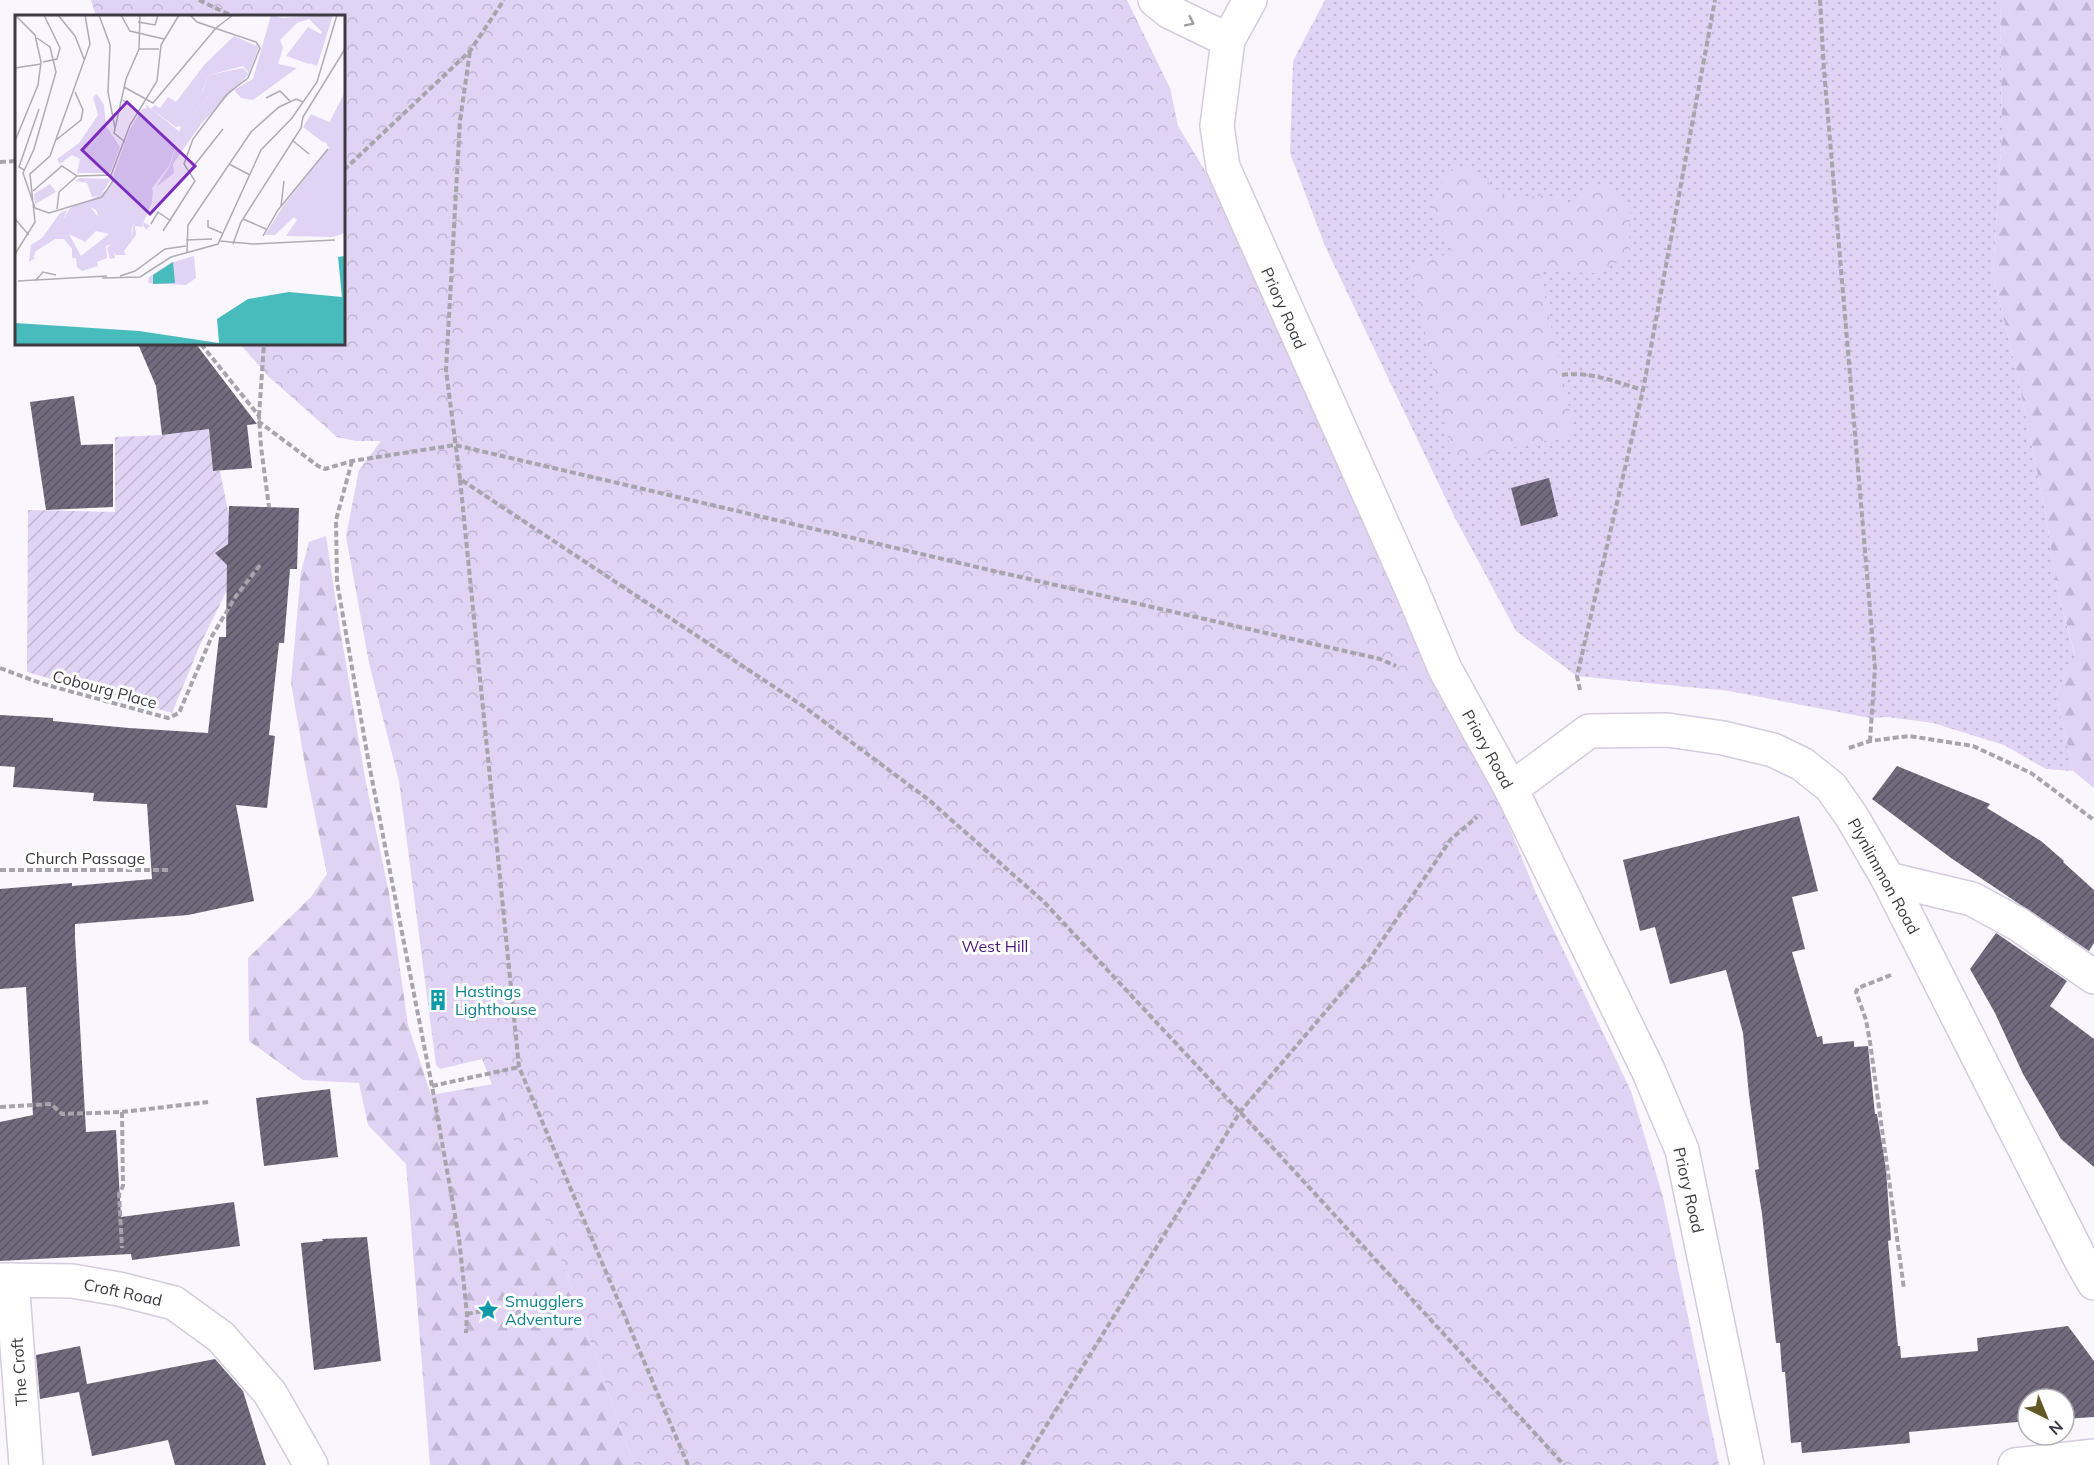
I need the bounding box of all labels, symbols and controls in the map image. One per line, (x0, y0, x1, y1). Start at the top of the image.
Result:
one-way arrow (1184, 14, 1195, 26)
inset map (15, 15, 345, 345)
street label: Priory Road (1257, 264, 1311, 352)
street label: Cobourg Place (51, 665, 159, 713)
street label: Priory Road (1458, 706, 1518, 792)
street label: Plynlimmon Road (1844, 814, 1924, 938)
street label: Church Passage (25, 848, 145, 868)
park label: West Hill (962, 936, 1028, 956)
place label: Hastings Lighthouse (455, 981, 537, 1019)
building icon: Hastings Lighthouse (426, 988, 450, 1012)
street label: Priory Road (1669, 1145, 1709, 1235)
street label: Croft Road (82, 1274, 164, 1310)
place label: Smugglers Adventure (505, 1291, 584, 1329)
place icon: Smugglers Adventure (476, 1298, 500, 1322)
street label: The Croft (7, 1337, 31, 1407)
north arrow (2016, 1387, 2076, 1447)
text: N (2045, 1417, 2067, 1439)

